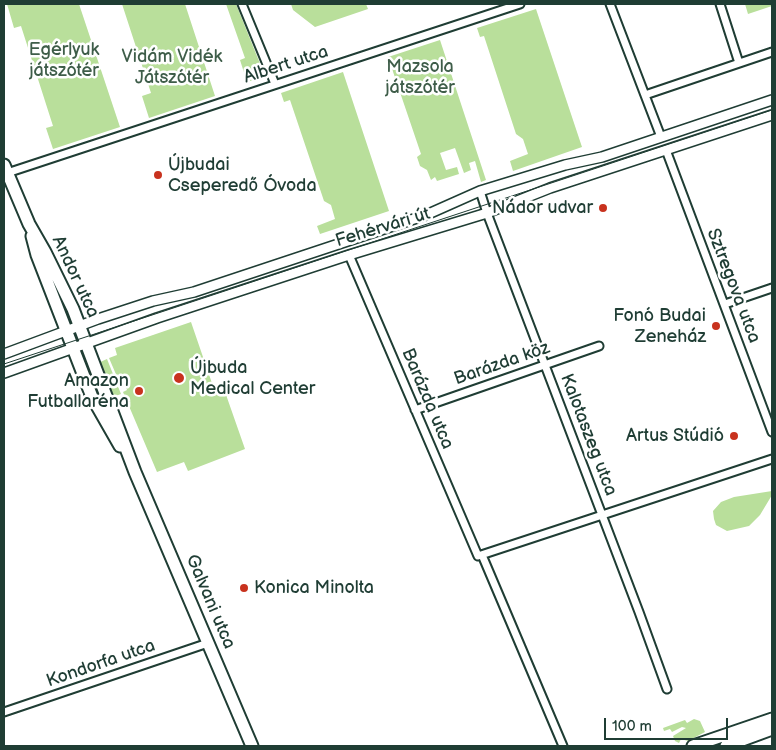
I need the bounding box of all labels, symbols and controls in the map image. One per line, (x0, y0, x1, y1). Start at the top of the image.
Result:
park label: Egérlyuk játszótér (29, 39, 99, 82)
street label: Albert utca (241, 41, 331, 89)
park label: Vidám Vidék Játszótér (122, 46, 222, 88)
park label: Mazsola játszótér (385, 56, 455, 98)
place label: Újbudai Cseperedő Óvoda (168, 154, 317, 196)
marker: Újbudai Cseperedő Óvoda (152, 169, 164, 181)
place label: Nádor udvar (492, 197, 593, 219)
marker: Nádor udvar (597, 202, 609, 214)
street label: Fehérvári út (333, 203, 433, 253)
street label: Sztregova utca (701, 226, 765, 346)
street label: Andor utca (47, 233, 103, 321)
place label: Fonó Budai Zeneház (613, 305, 706, 348)
marker: Fonó Budai Zeneház (710, 320, 722, 332)
street label: Barázda köz (451, 338, 553, 390)
street label: Barázda utca (396, 345, 458, 453)
place label: Újbuda Medical Center (190, 357, 315, 399)
place label: Amazon Futballaréna (27, 370, 129, 412)
marker: Újbuda Medical Center (172, 371, 186, 385)
street label: Kalotaszeg utca (555, 371, 621, 499)
marker: Amazon Futballaréna (133, 385, 145, 397)
place label: Artus Stúdió (626, 425, 724, 447)
marker: Artus Stúdió (728, 430, 740, 442)
street label: Galvani utca (180, 552, 240, 652)
place label: Konica Minolta (254, 577, 374, 599)
marker: Konica Minolta (238, 582, 250, 594)
street label: Kondorfa utca (44, 635, 158, 693)
scale bar (606, 708, 730, 740)
text: 100 m (612, 717, 652, 736)

